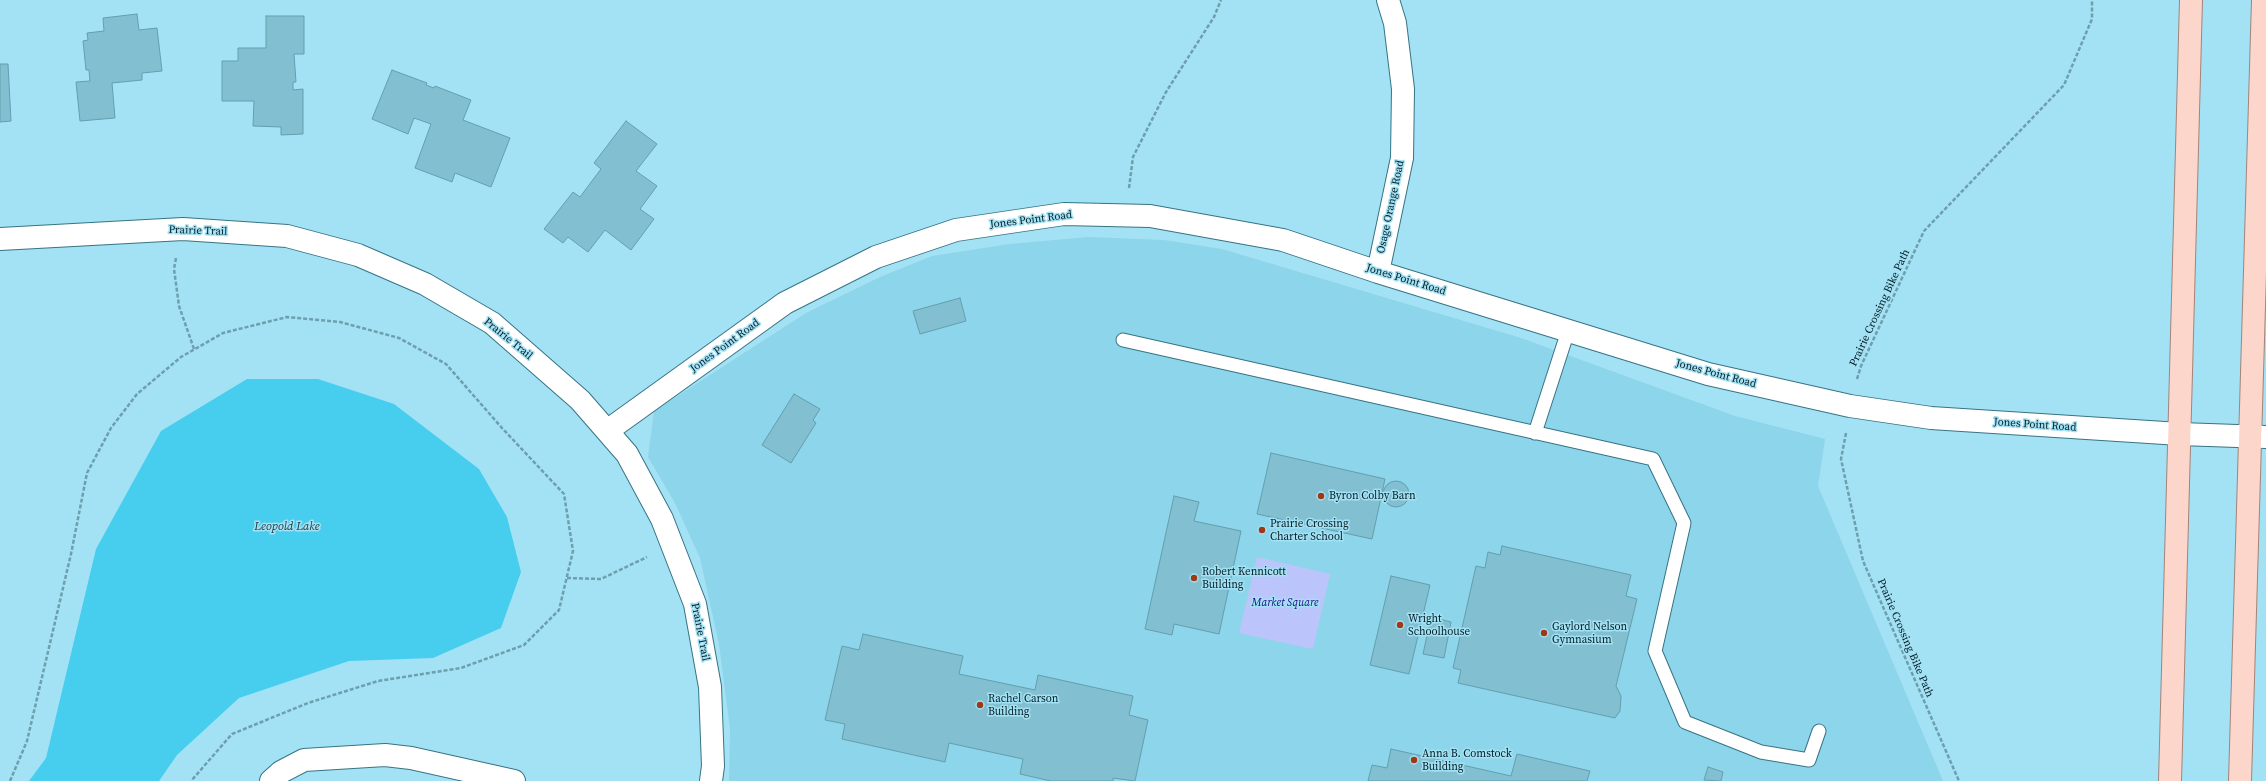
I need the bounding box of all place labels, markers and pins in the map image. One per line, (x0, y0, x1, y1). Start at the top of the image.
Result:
place label: Byron Colby Barn (1329, 489, 1416, 503)
marker: Byron Colby Barn (1316, 491, 1326, 501)
place label: Prairie Crossing Charter School (1270, 517, 1349, 543)
marker: Prairie Crossing Charter School (1257, 525, 1267, 535)
place label: Robert Kennicott Building (1202, 565, 1286, 591)
marker: Robert Kennicott Building (1189, 573, 1199, 583)
place label: Wright Schoolhouse (1408, 612, 1470, 638)
marker: Wright Schoolhouse (1395, 620, 1405, 630)
place label: Gaylord Nelson Gymnasium (1552, 620, 1627, 646)
marker: Gaylord Nelson Gymnasium (1539, 628, 1549, 638)
place label: Rachel Carson Building (988, 692, 1058, 718)
marker: Rachel Carson Building (975, 700, 985, 710)
place label: Anna B. Comstock Building (1422, 747, 1512, 773)
marker: Anna B. Comstock Building (1409, 755, 1419, 765)

